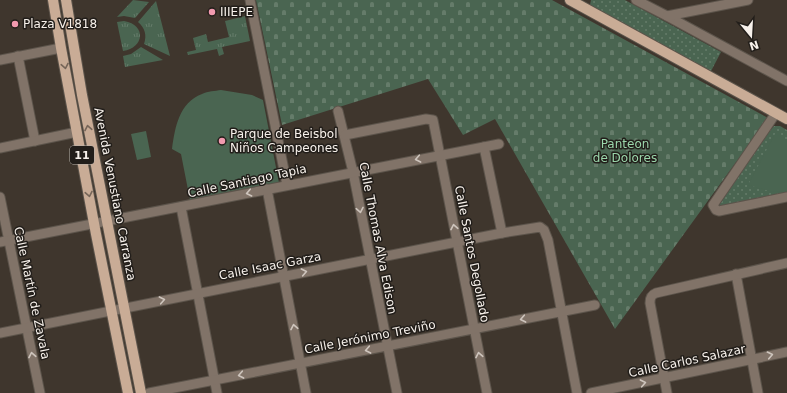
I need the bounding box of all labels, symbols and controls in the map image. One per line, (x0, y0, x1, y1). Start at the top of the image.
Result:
place label: IIIEPE (220, 5, 253, 19)
marker: IIIEPE (207, 7, 217, 17)
north arrow (731, 16, 771, 56)
place label: Plaza V1818 (23, 17, 97, 31)
marker: Plaza V1818 (10, 19, 20, 29)
text: N (748, 37, 760, 53)
one-way arrow (60, 63, 68, 69)
street label: Avenida Venustiano Carranza (91, 106, 139, 282)
one-way arrow (84, 125, 93, 131)
place label: Parque de Beisbol Niños Campeones (230, 127, 338, 155)
marker: Parque de Beisbol Niños Campeones (217, 136, 227, 146)
park label: Panteon de Dolores (593, 137, 657, 165)
road number: 11 (70, 146, 94, 164)
one-way arrow (415, 155, 421, 163)
street label: Calle Thomas Alva Edison (356, 161, 400, 315)
street label: Calle Santiago Tapia (186, 162, 308, 200)
street label: Calle Santos Degollado (452, 185, 492, 323)
one-way arrow (246, 188, 253, 197)
one-way arrow (84, 191, 92, 197)
one-way arrow (356, 207, 364, 213)
one-way arrow (450, 224, 459, 230)
street label: Calle Martín de Zavala (11, 225, 53, 361)
street label: Calle Isaac Garza (218, 249, 322, 283)
one-way arrow (300, 268, 307, 277)
one-way arrow (159, 296, 165, 304)
one-way arrow (520, 315, 526, 323)
street label: Calle Jerónimo Treviño (303, 317, 437, 357)
one-way arrow (290, 324, 299, 330)
street label: Calle Carlos Salazar (627, 342, 747, 380)
one-way arrow (365, 345, 371, 354)
one-way arrow (29, 352, 37, 358)
one-way arrow (476, 352, 484, 358)
one-way arrow (767, 352, 773, 360)
one-way arrow (237, 370, 244, 378)
one-way arrow (640, 379, 646, 387)

